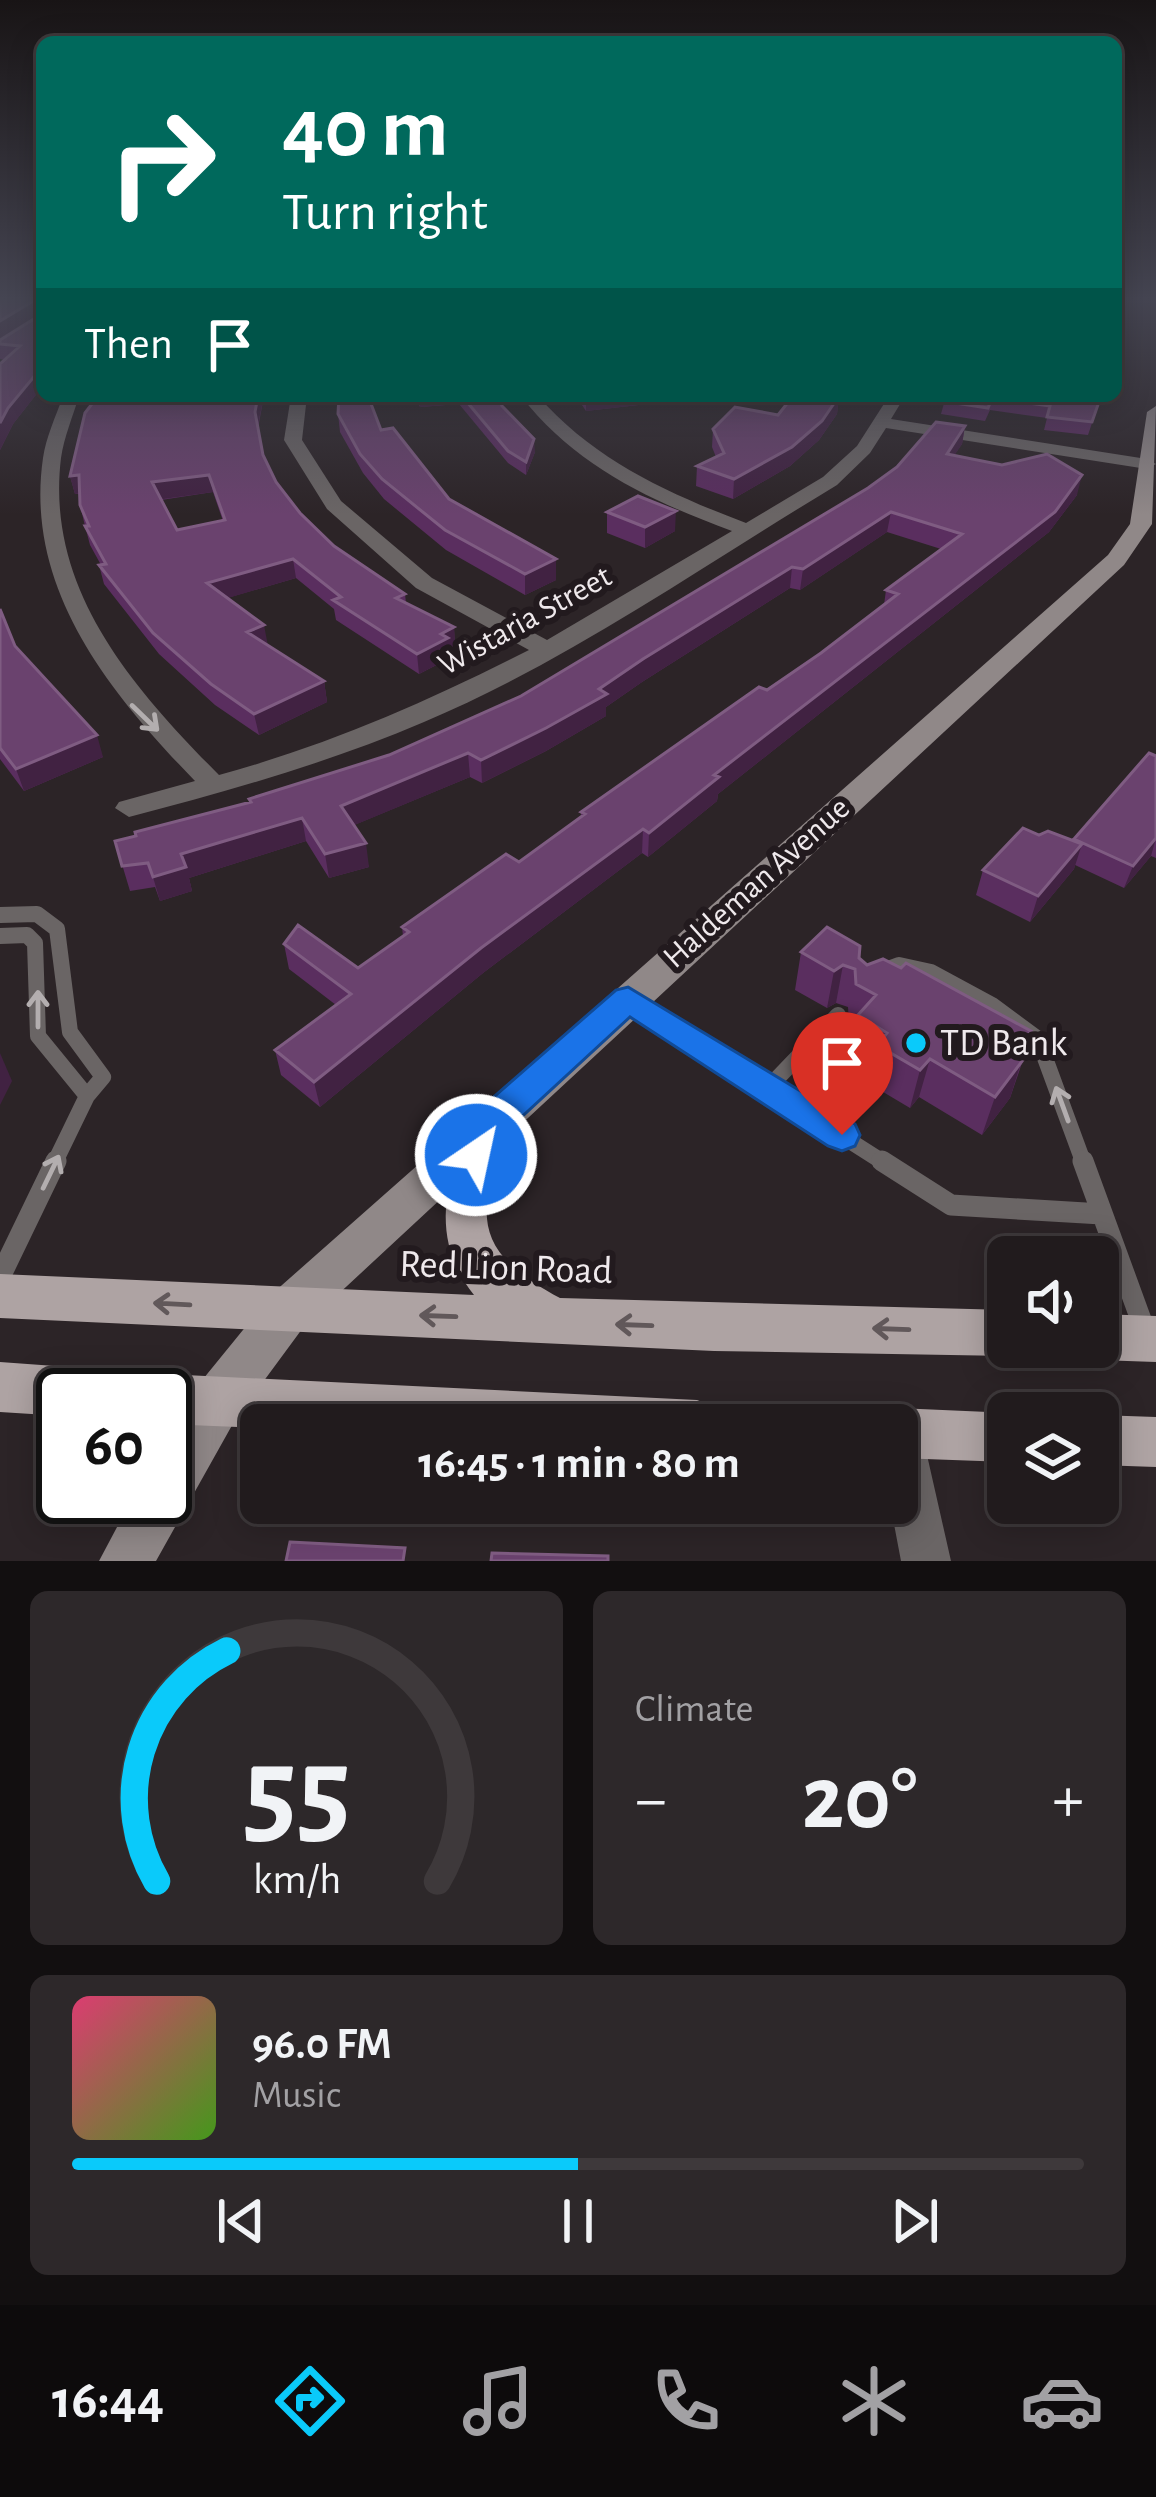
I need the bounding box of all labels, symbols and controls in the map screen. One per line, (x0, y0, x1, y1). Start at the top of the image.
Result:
icon: right (84, 84, 240, 240)
text: 40 m (282, 88, 449, 172)
text: Turn right (282, 186, 488, 240)
icon: arrive (197, 312, 263, 378)
text: Then (84, 322, 173, 367)
street label: Wistaria Street (433, 560, 617, 682)
one-way arrow (130, 703, 159, 731)
street label: Haldeman Avenue (658, 791, 856, 975)
one-way arrow (27, 990, 49, 1029)
pin (791, 1012, 893, 1135)
place label: TD Bank (940, 1024, 1067, 1063)
icon: arrive (809, 1030, 875, 1096)
marker: TD Bank (903, 1030, 929, 1056)
one-way arrow (1049, 1087, 1071, 1124)
position arrow (413, 1092, 539, 1218)
one-way arrow (41, 1155, 63, 1191)
map controls (987, 1236, 1119, 1524)
button: sound (987, 1236, 1119, 1368)
street label: Red Lion Road (399, 1245, 613, 1291)
one-way arrow (153, 1292, 192, 1315)
one-way arrow (419, 1304, 458, 1327)
one-way arrow (615, 1313, 654, 1336)
one-way arrow (872, 1317, 911, 1340)
speed limit sign: 60 (36, 1368, 192, 1524)
button: layers (987, 1392, 1119, 1524)
text: 16:45 · 1 min · 80 m (418, 1441, 740, 1486)
text: Climate (635, 1690, 753, 1729)
text: 55 (243, 1730, 350, 1855)
text: 20° (802, 1755, 917, 1845)
text: − (635, 1767, 667, 1833)
text: + (1052, 1767, 1084, 1833)
text: km/h (252, 1859, 341, 1902)
text: 96.0 FM (252, 2022, 392, 2067)
text: Music (252, 2076, 341, 2115)
icon: previous (208, 2188, 274, 2254)
icon: pause (545, 2188, 611, 2254)
icon: next (882, 2188, 948, 2254)
icon: directions (268, 2359, 352, 2443)
icon: music (456, 2359, 540, 2443)
icon: phone (644, 2359, 728, 2443)
icon: climate (832, 2359, 916, 2443)
icon: car (1020, 2359, 1104, 2443)
text: 16:44 (52, 2374, 164, 2428)

